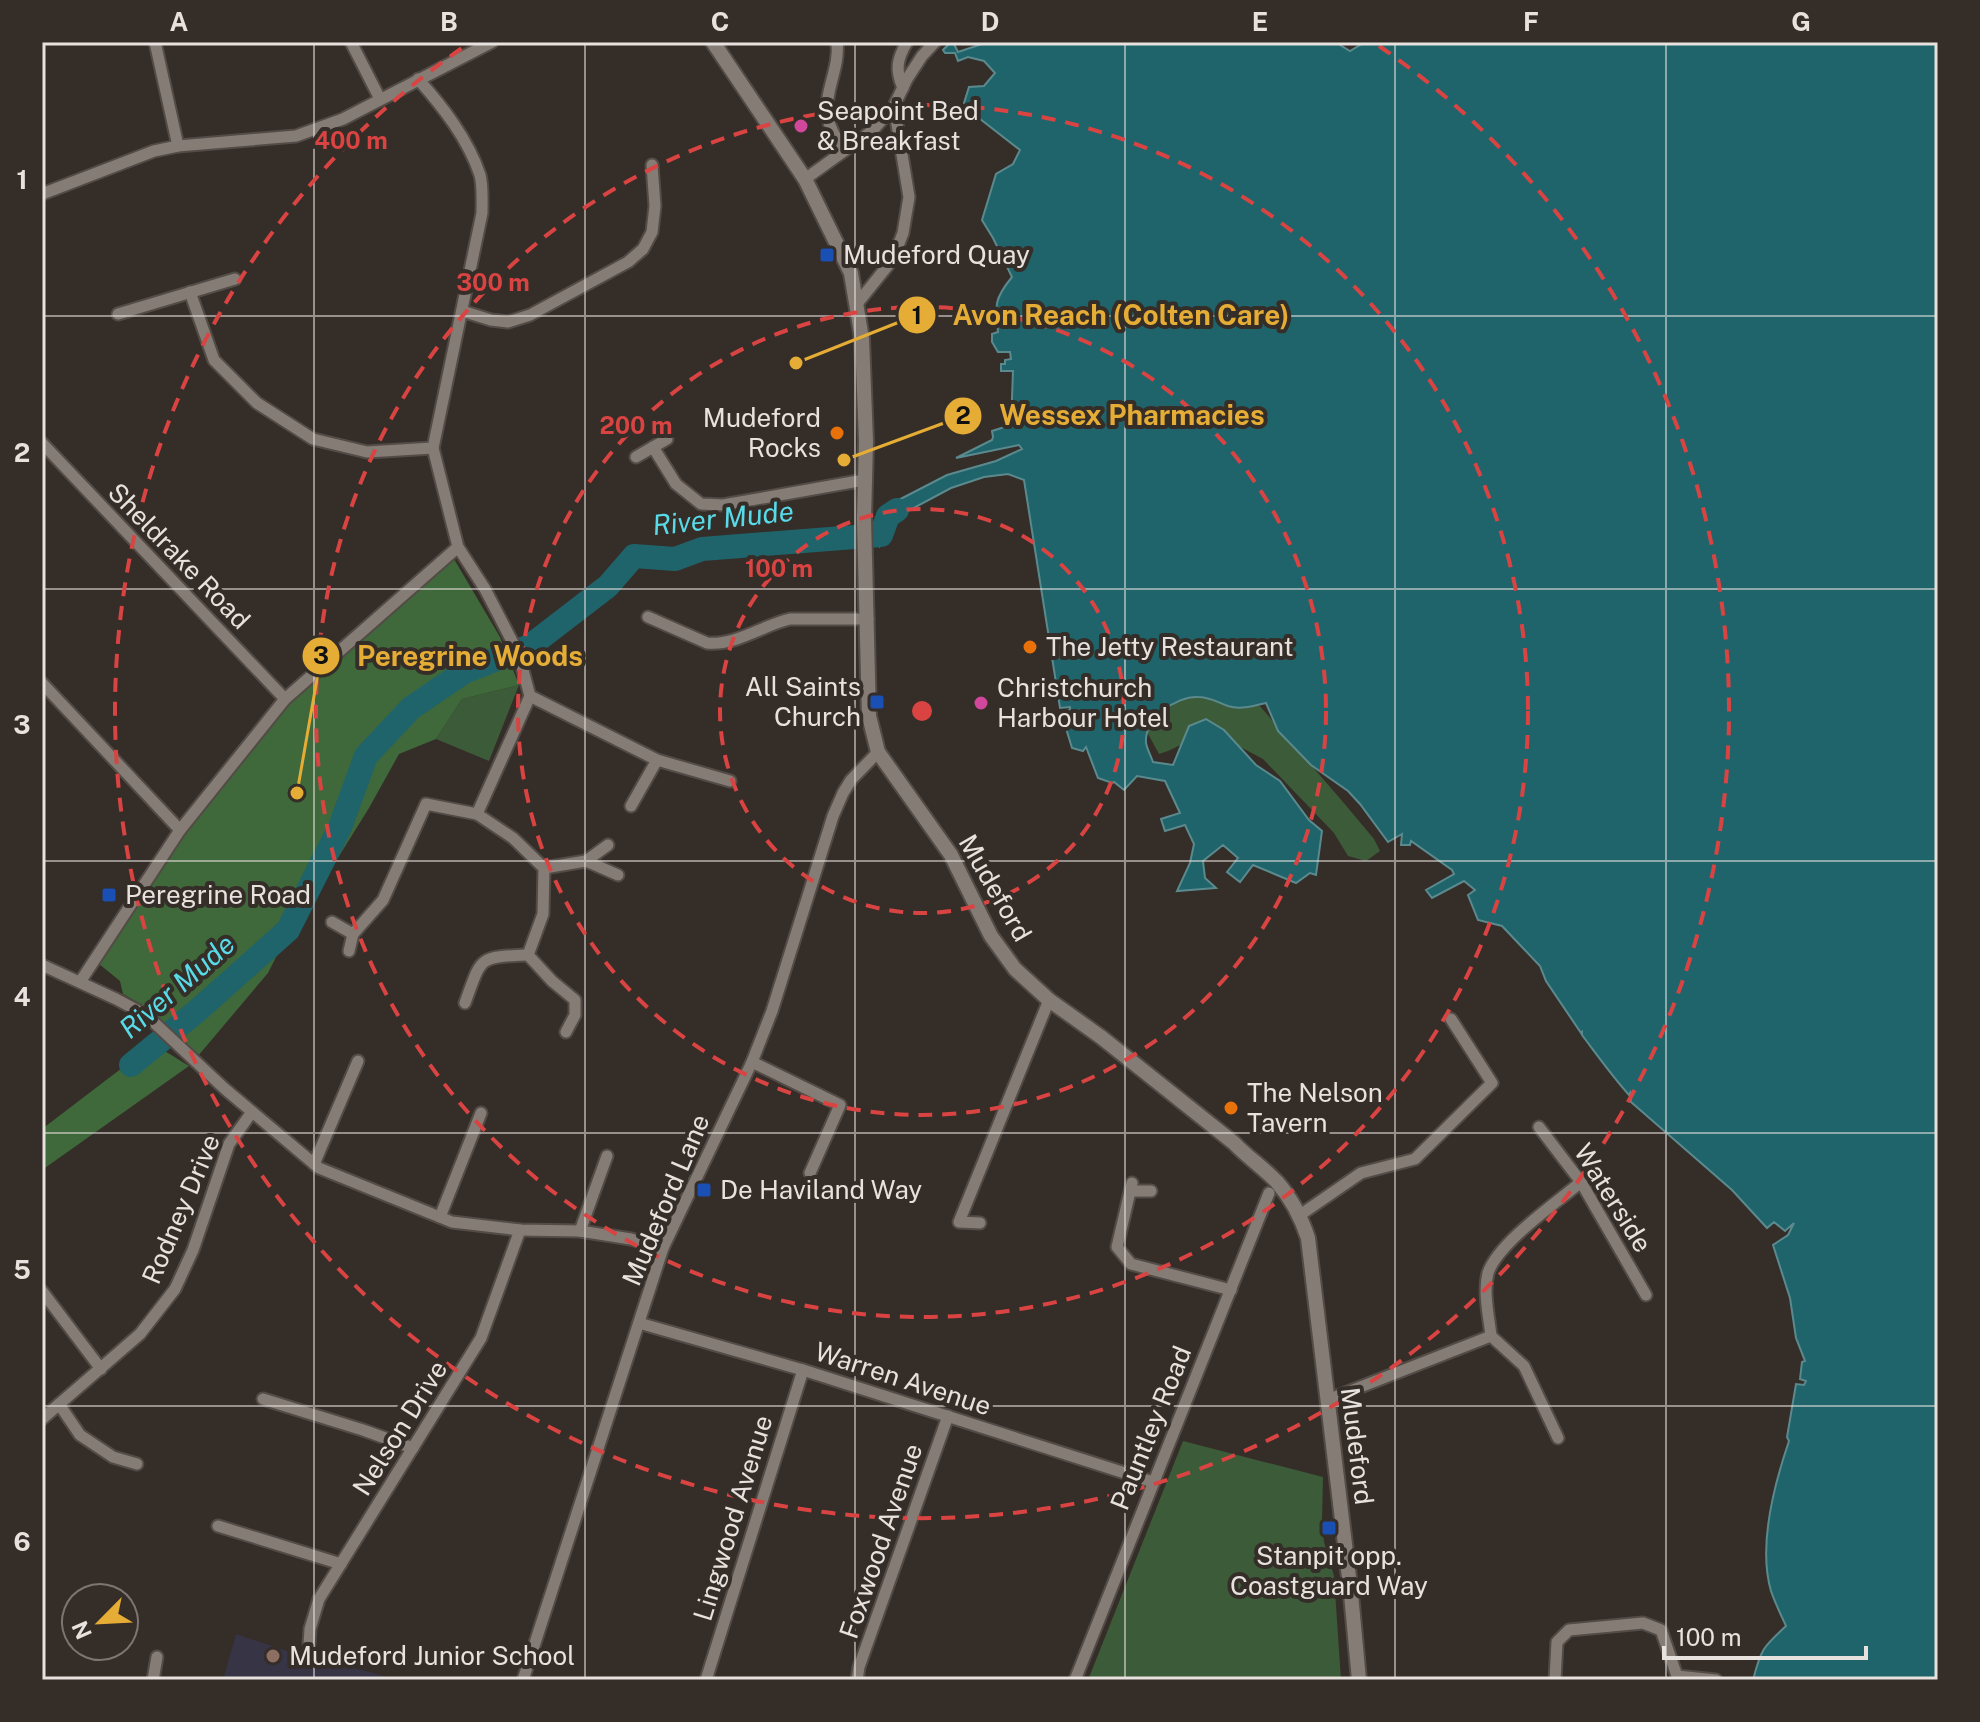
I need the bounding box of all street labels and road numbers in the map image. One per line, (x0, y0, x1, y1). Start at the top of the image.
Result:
street label: Sheldrake Road (102, 476, 257, 635)
street label: Mudeford (952, 829, 1038, 947)
street label: Mudeford Lane (615, 1109, 716, 1290)
street label: Rodney Drive (135, 1129, 226, 1288)
street label: Waterside (1568, 1138, 1659, 1258)
street label: Warren Avenue (811, 1335, 995, 1422)
street label: Pauntley Road (1104, 1341, 1197, 1514)
street label: Nelson Drive (346, 1355, 453, 1501)
street label: Mudeford (1335, 1385, 1380, 1506)
street label: Lingwood Avenue (687, 1411, 779, 1624)
street label: Foxwood Avenue (833, 1439, 928, 1642)

